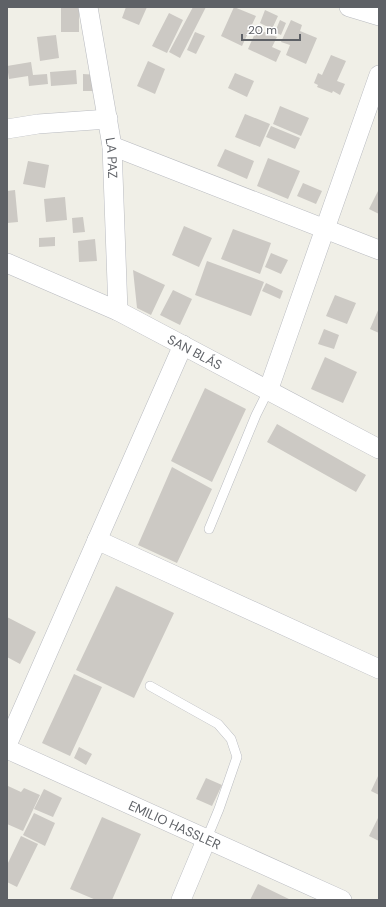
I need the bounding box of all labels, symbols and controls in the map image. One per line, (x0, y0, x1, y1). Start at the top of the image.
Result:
scale bar (242, 16, 300, 42)
text: 20 m (248, 22, 277, 38)
street label: LA PAZ (102, 136, 121, 179)
street label: SAN BLÁS (164, 331, 225, 374)
street label: EMILIO HASSLER (126, 797, 224, 853)

